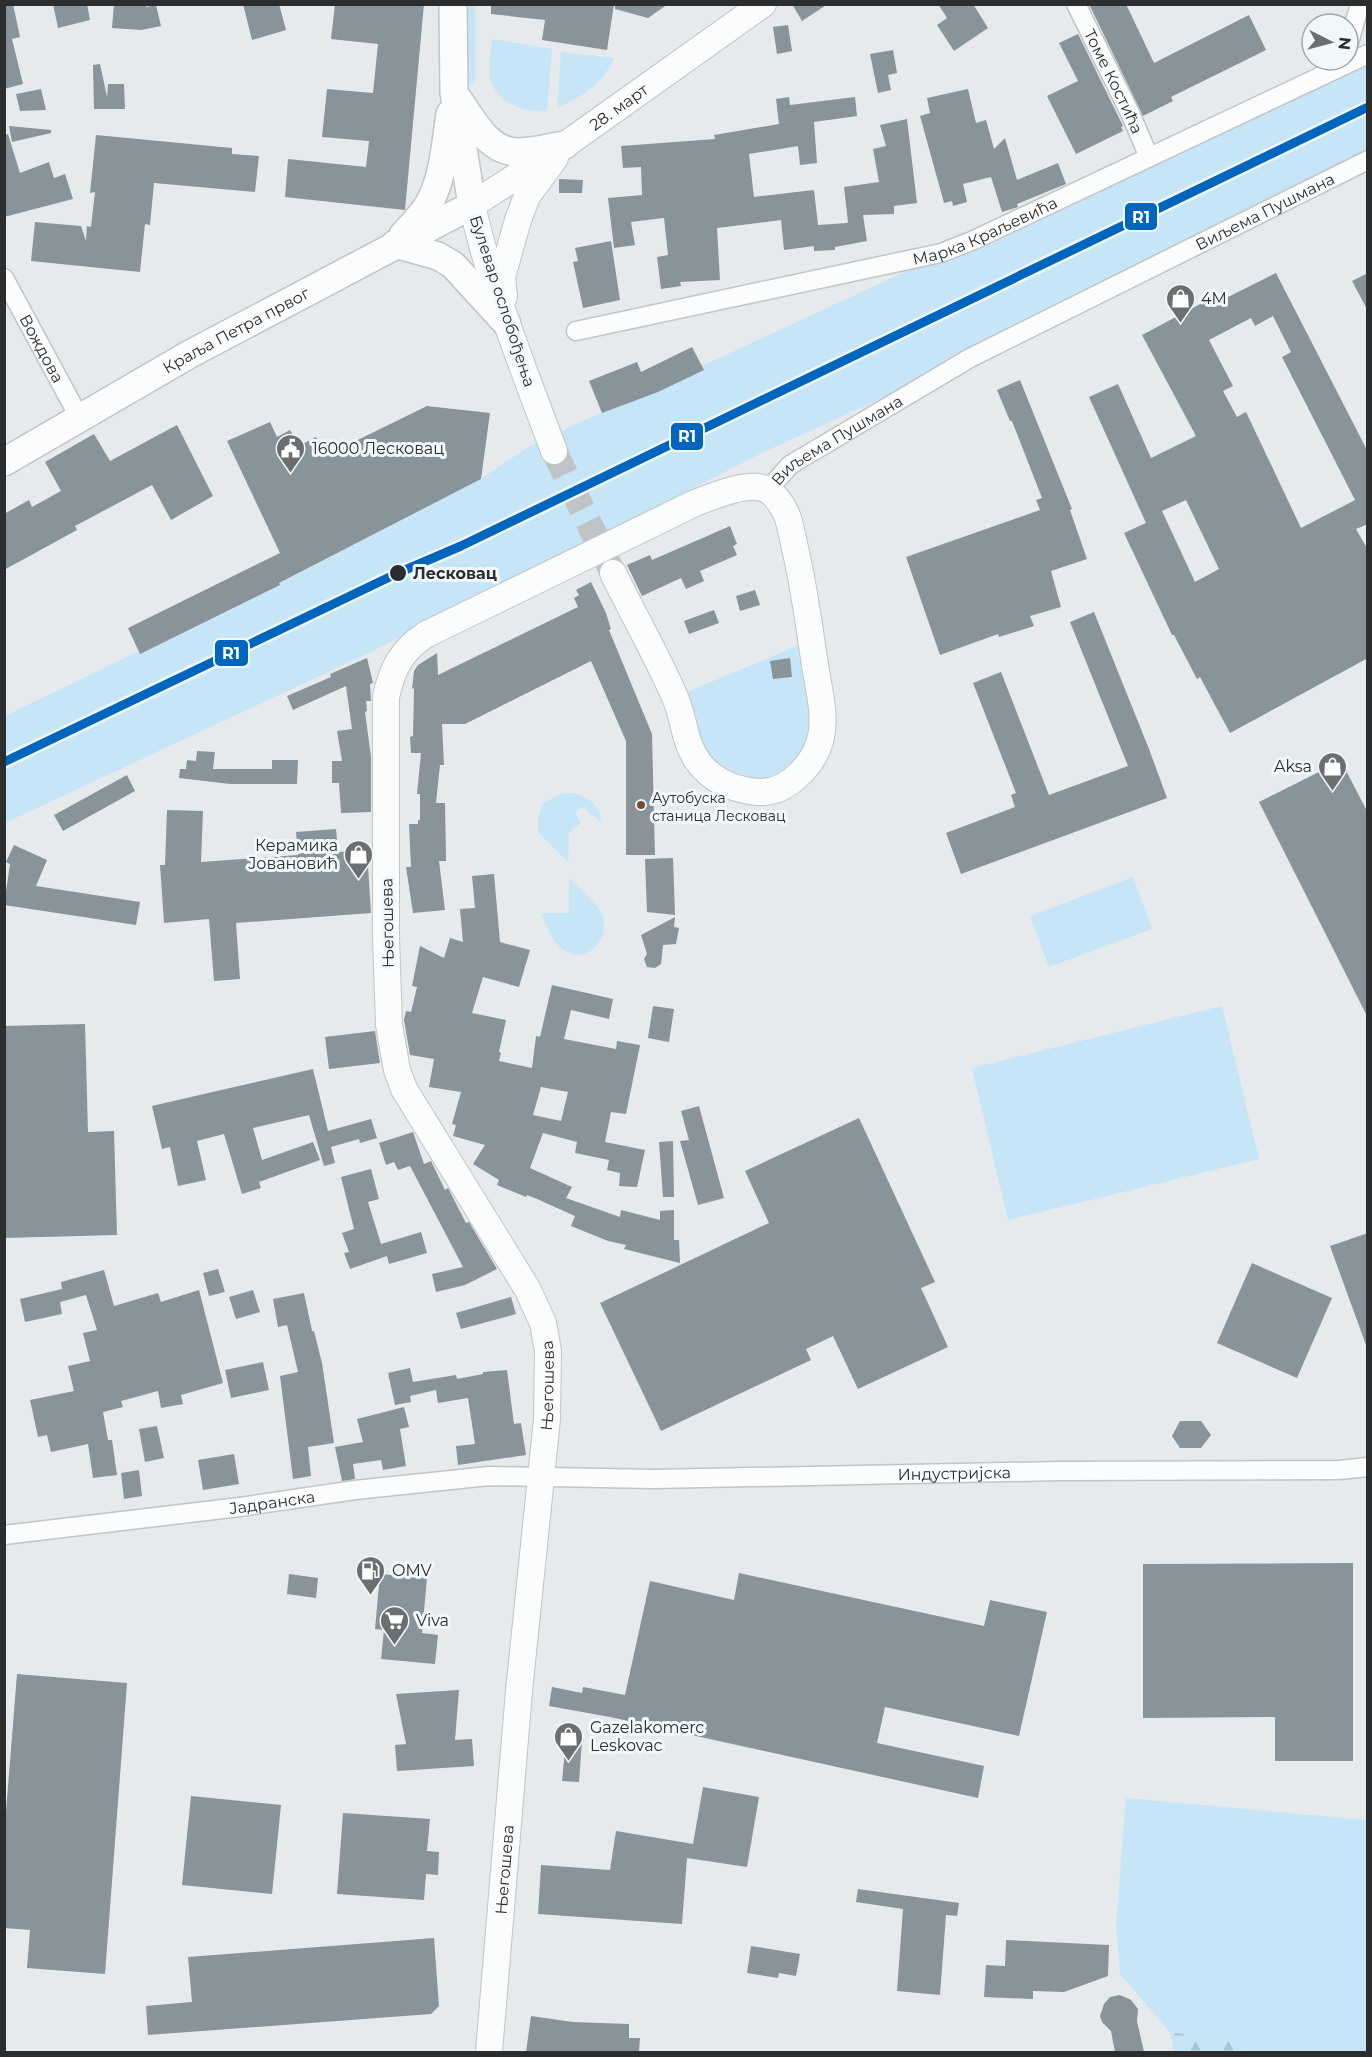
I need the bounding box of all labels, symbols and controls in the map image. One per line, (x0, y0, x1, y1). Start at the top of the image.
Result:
north arrow (1300, 12, 1360, 72)
street label: Томе Костића (1080, 26, 1147, 137)
text: N (1334, 36, 1355, 51)
street label: 28. март (586, 80, 652, 134)
street label: Виљема Пушмана (1192, 169, 1338, 254)
street label: Марка Краљевића (911, 193, 1060, 269)
line badge: R1 (1124, 202, 1158, 231)
text: R1 (1132, 208, 1150, 227)
street label: Булевар ослобођења (466, 213, 539, 389)
shop icon: 4M (1164, 282, 1196, 324)
street label: Краља Петра првог (160, 283, 313, 378)
place label: 4M (1201, 289, 1227, 308)
street label: Вождова (15, 311, 68, 386)
street label: Виљема Пушмана (768, 391, 906, 489)
line badge: R1 (670, 422, 704, 451)
text: R1 (678, 427, 696, 446)
public building icon: 16000 Лесковац (275, 432, 307, 474)
place label: 16000 Лесковац (312, 439, 444, 458)
marker: Лесковац (388, 563, 408, 583)
place label: Лесковац (413, 564, 497, 583)
line badge: R1 (214, 639, 249, 667)
text: R1 (222, 644, 240, 663)
shop icon: Aksa (1317, 750, 1349, 792)
place label: Aksa (1274, 757, 1312, 776)
place label: Аутобуска станица Лесковац (652, 789, 786, 825)
marker: Аутобуска станица Лесковац (635, 799, 647, 811)
place label: Керамика Јовановић (248, 836, 338, 873)
shop icon: Керамика Јовановић (343, 838, 375, 880)
street label: Његошева (377, 878, 398, 968)
street label: Његошева (537, 1339, 558, 1432)
street label: Индустријска (897, 1463, 1011, 1484)
street label: Јадранска (228, 1487, 316, 1518)
fuel station icon: OMV (355, 1554, 387, 1596)
place label: OMV (392, 1561, 432, 1580)
supermarket icon: Viva (379, 1604, 411, 1646)
place label: Viva (416, 1611, 449, 1630)
place label: Gazelakomerc Leskovac (590, 1718, 704, 1755)
shop icon: Gazelakomerc Leskovac (553, 1720, 585, 1762)
street label: Његошева (491, 1824, 518, 1915)

